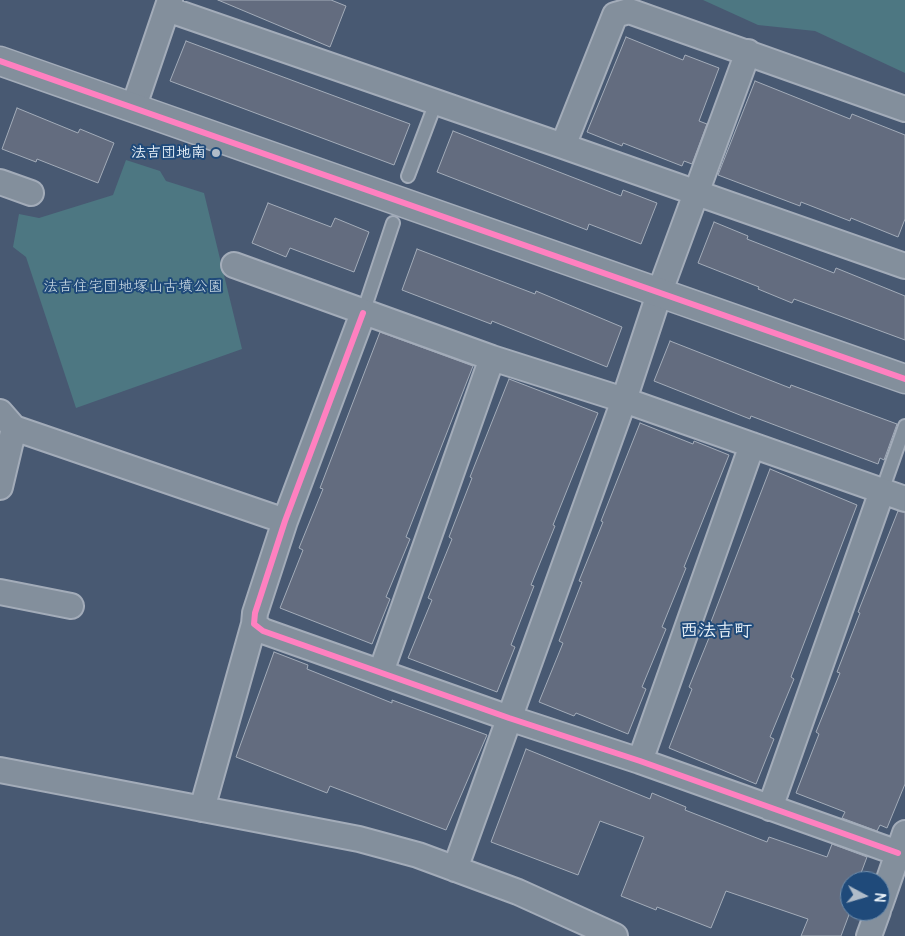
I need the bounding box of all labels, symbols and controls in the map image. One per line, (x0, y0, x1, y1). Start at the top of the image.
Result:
place label: 法吉団地南 (131, 144, 206, 162)
marker: 法吉団地南 (210, 147, 222, 159)
park label: 法吉住宅団地塚山古墳公園 (43, 278, 223, 296)
district label: 西法吉町 (680, 620, 752, 642)
north arrow (840, 871, 890, 921)
text: N (870, 892, 888, 903)

